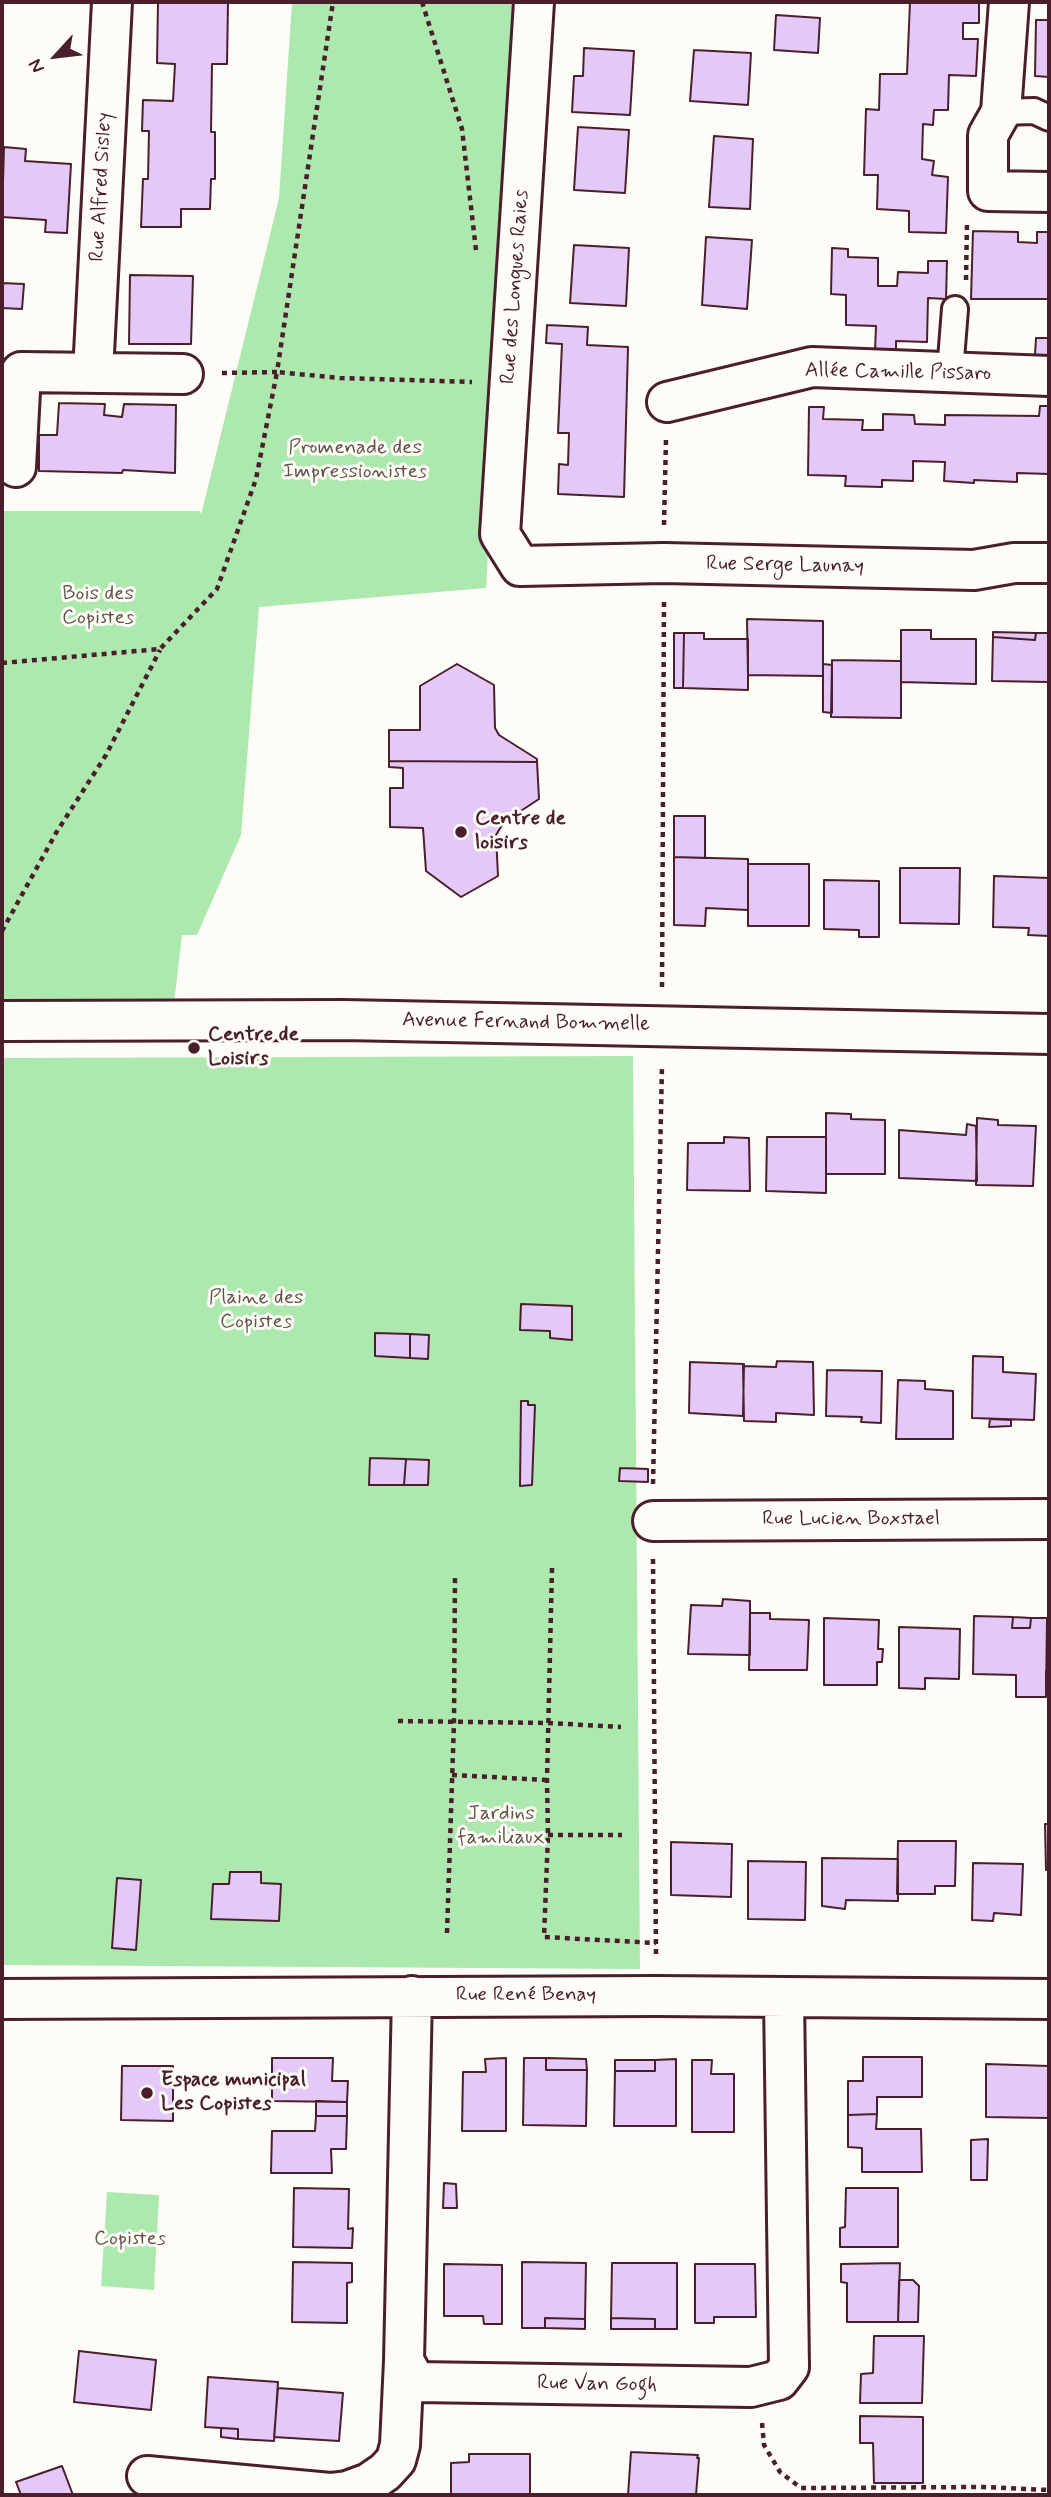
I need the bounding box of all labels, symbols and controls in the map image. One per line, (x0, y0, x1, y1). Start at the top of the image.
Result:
north arrow (21, 21, 91, 91)
text: N (23, 54, 51, 77)
street label: Rue Alfred Sisley (86, 112, 118, 262)
street label: Rue des Longues Raies (497, 189, 535, 385)
street label: Allée Camille Pissaro (805, 359, 991, 387)
park label: Promenade des Impressionistes (283, 436, 427, 486)
street label: Rue Serge Launay (706, 552, 864, 580)
park label: Bois des Copistes (62, 582, 134, 632)
place label: Centre de loisirs (475, 807, 566, 857)
marker: Centre de loisirs (453, 824, 469, 840)
street label: Avenue Fernand Bommelle (402, 1008, 650, 1038)
place label: Centre de Loisirs (208, 1023, 299, 1073)
marker: Centre de Loisirs (186, 1040, 202, 1056)
park label: Plaine des Copistes (209, 1286, 303, 1336)
street label: Rue Lucien Boxstael (762, 1507, 940, 1533)
park label: Jardins familiaux (457, 1802, 545, 1852)
street label: Rue René Benay (456, 1983, 596, 2009)
place label: Espace municipal Les Copistes (161, 2068, 306, 2118)
marker: Espace municipal Les Copistes (139, 2085, 155, 2101)
park label: Copistes (94, 2227, 166, 2253)
street label: Rue Van Gogh (537, 2371, 657, 2399)

